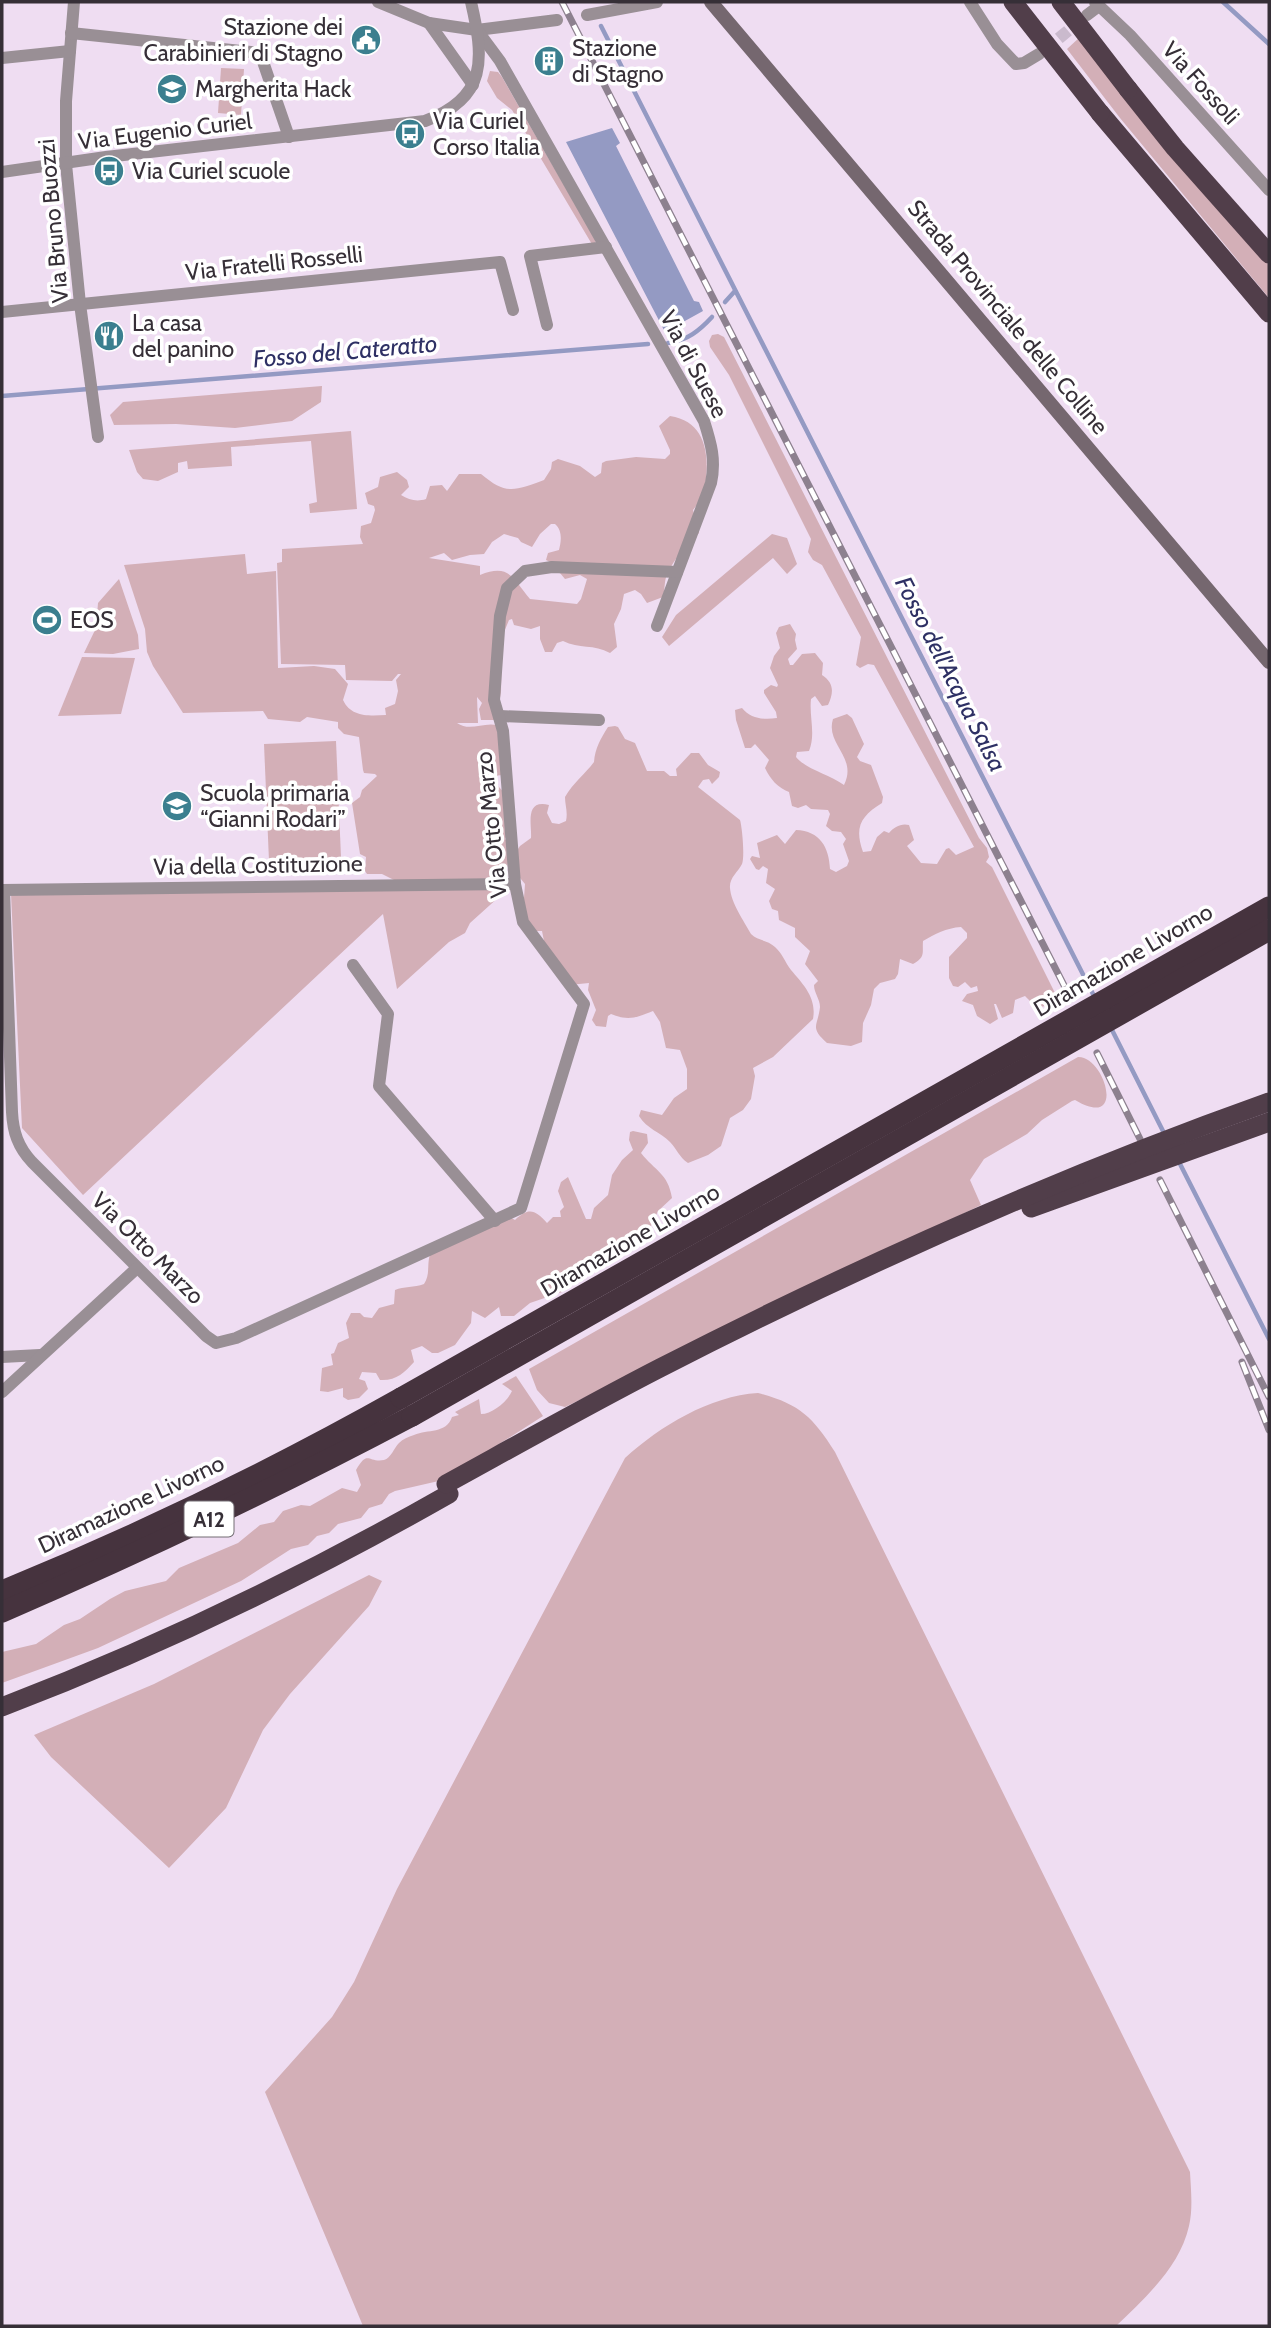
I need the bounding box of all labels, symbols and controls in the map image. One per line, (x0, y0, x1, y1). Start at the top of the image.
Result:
place label: Stazione dei Carabinieri di Stagno (144, 13, 343, 67)
public building icon: Stazione dei Carabinieri di Stagno (349, 23, 383, 57)
place label: Stazione di Stagno (572, 34, 664, 88)
street label: Via Fossoli (1157, 36, 1245, 130)
building icon: Stazione di Stagno (532, 44, 566, 78)
school or university icon: Margherita Hack (155, 72, 189, 106)
place label: Margherita Hack (195, 75, 352, 103)
street label: Via Eugenio Curiel (77, 106, 254, 156)
place label: Via Curiel Corso Italia (433, 107, 540, 161)
bus stop icon: Via Curiel Corso Italia (393, 117, 427, 151)
street label: Via Bruno Buozzi (32, 138, 74, 304)
bus stop icon: Via Curiel scuole (92, 154, 126, 188)
place label: Via Curiel scuole (132, 157, 291, 185)
street label: Strada Provinciale delle Colline (902, 194, 1114, 440)
street label: Via Fratelli Rosselli (184, 240, 364, 286)
street label: Via di Suese (654, 306, 734, 423)
place label: La casa del panino (132, 309, 234, 363)
restaurant icon: La casa del panino (92, 319, 126, 353)
water label: Fosso del Cateratto (252, 329, 438, 373)
water label: Fosso dell'Acqua Salsa (889, 572, 1013, 776)
sports icon: EOS (30, 603, 64, 637)
place label: EOS (70, 606, 114, 634)
street label: Via Otto Marzo (469, 750, 513, 900)
place label: Scuola primaria “Gianni Rodari” (200, 779, 350, 833)
school or university icon: Scuola primaria “Gianni Rodari” (160, 789, 194, 823)
street label: Via della Costituzione (153, 849, 363, 881)
street label: Diramazione Livorno (1029, 897, 1217, 1023)
street label: Diramazione Livorno (536, 1177, 724, 1303)
street label: Via Otto Marzo (86, 1186, 210, 1310)
street label: Diramazione Livorno (34, 1449, 228, 1559)
road number: A12 (184, 1502, 234, 1536)

